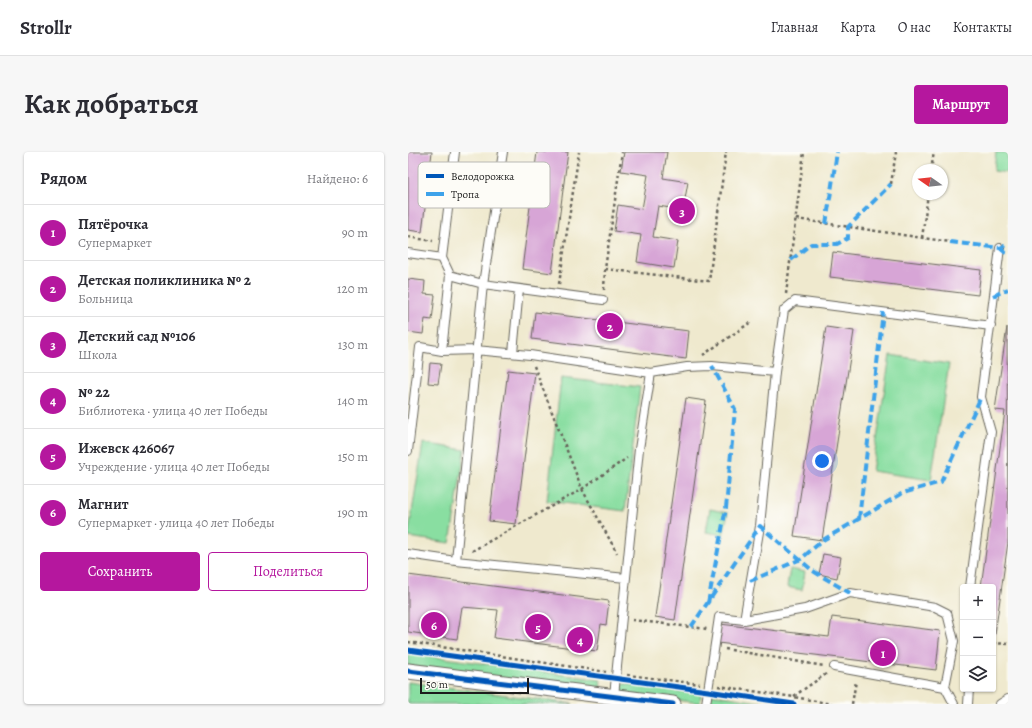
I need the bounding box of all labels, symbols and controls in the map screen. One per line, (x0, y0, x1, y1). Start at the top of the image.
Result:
text: Strollr (20, 15, 72, 41)
text: Главная (771, 18, 818, 37)
text: Карта (840, 18, 876, 37)
text: О нас (898, 18, 931, 37)
text: Контакты (953, 18, 1012, 37)
text: Как добраться (24, 85, 199, 123)
button: Маршрут (914, 85, 1008, 124)
legend (418, 162, 550, 208)
north arrow (912, 164, 948, 200)
text: Рядом (40, 167, 87, 190)
text: Велодорожка (451, 169, 515, 184)
text: Найдено: 6 (307, 170, 368, 187)
text: Тропа (451, 187, 480, 202)
pin: 3 (669, 196, 695, 226)
text: Пятёрочка (78, 214, 148, 234)
text: 1 (51, 224, 55, 241)
text: 90 m (342, 224, 368, 241)
text: Супермаркет (78, 234, 152, 251)
text: Детская поликлиника № 2 (78, 270, 251, 290)
text: 2 (50, 280, 56, 297)
text: 120 m (337, 280, 368, 297)
text: Больница (78, 290, 133, 307)
pin: 2 (597, 311, 623, 341)
text: Детский сад №106 (78, 326, 195, 346)
text: 3 (50, 336, 56, 353)
text: 130 m (338, 336, 368, 353)
text: Школа (78, 346, 117, 363)
text: № 22 (78, 382, 110, 402)
text: 4 (50, 392, 56, 409)
text: 140 m (337, 392, 368, 409)
text: Библиотека · улица 40 лет Победы (78, 402, 268, 419)
text: Ижевск 426067 (78, 438, 174, 458)
text: 5 (50, 448, 56, 465)
text: 150 m (338, 448, 368, 465)
your location (812, 451, 832, 471)
text: Учреждение · улица 40 лет Победы (78, 458, 270, 475)
text: Магнит (78, 494, 129, 514)
text: 6 (50, 504, 56, 521)
text: 190 m (337, 504, 368, 521)
text: Супермаркет · улица 40 лет Победы (78, 514, 275, 531)
button: Сохранить (40, 552, 200, 591)
button: Поделиться (208, 552, 368, 591)
map controls (960, 584, 996, 692)
button: + (960, 584, 996, 620)
pin: 6 (421, 610, 447, 640)
pin: 5 (525, 612, 551, 642)
button: − (960, 620, 996, 656)
pin: 4 (567, 625, 593, 655)
pin: 1 (870, 638, 896, 668)
button: layers (960, 656, 996, 692)
scale bar (420, 676, 529, 695)
text: 50 m (426, 677, 448, 692)

